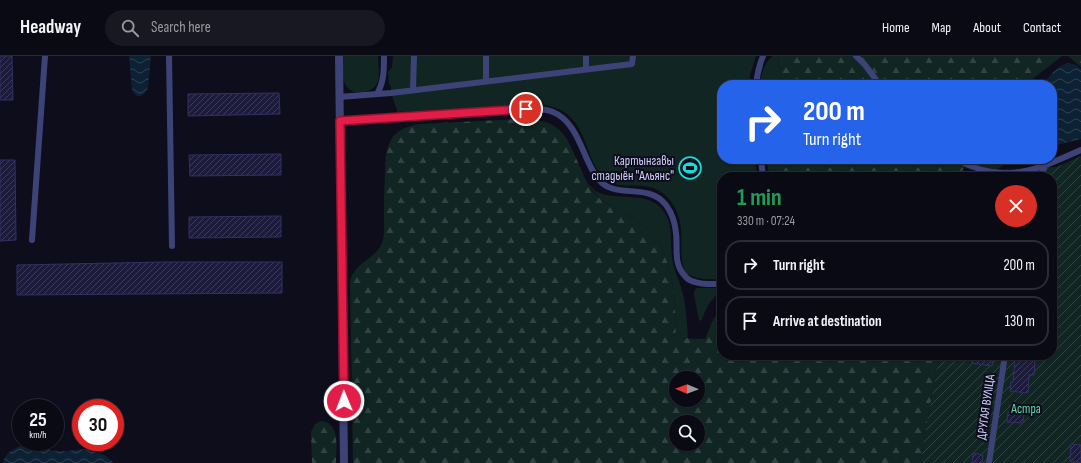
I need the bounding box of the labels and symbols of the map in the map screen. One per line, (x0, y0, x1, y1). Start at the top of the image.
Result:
pin (509, 92, 543, 126)
place label: Картынгавы стадыён "Альянс" (591, 153, 674, 184)
sports icon: Картынгавы стадыён "Альянс" (677, 155, 703, 181)
north arrow (669, 371, 705, 407)
street label: ДРУГАЯ ВУЛІЦА (973, 373, 999, 441)
position arrow (323, 380, 365, 422)
speed limit sign: 30 (72, 399, 124, 451)
park label: Астра (1010, 401, 1041, 417)

